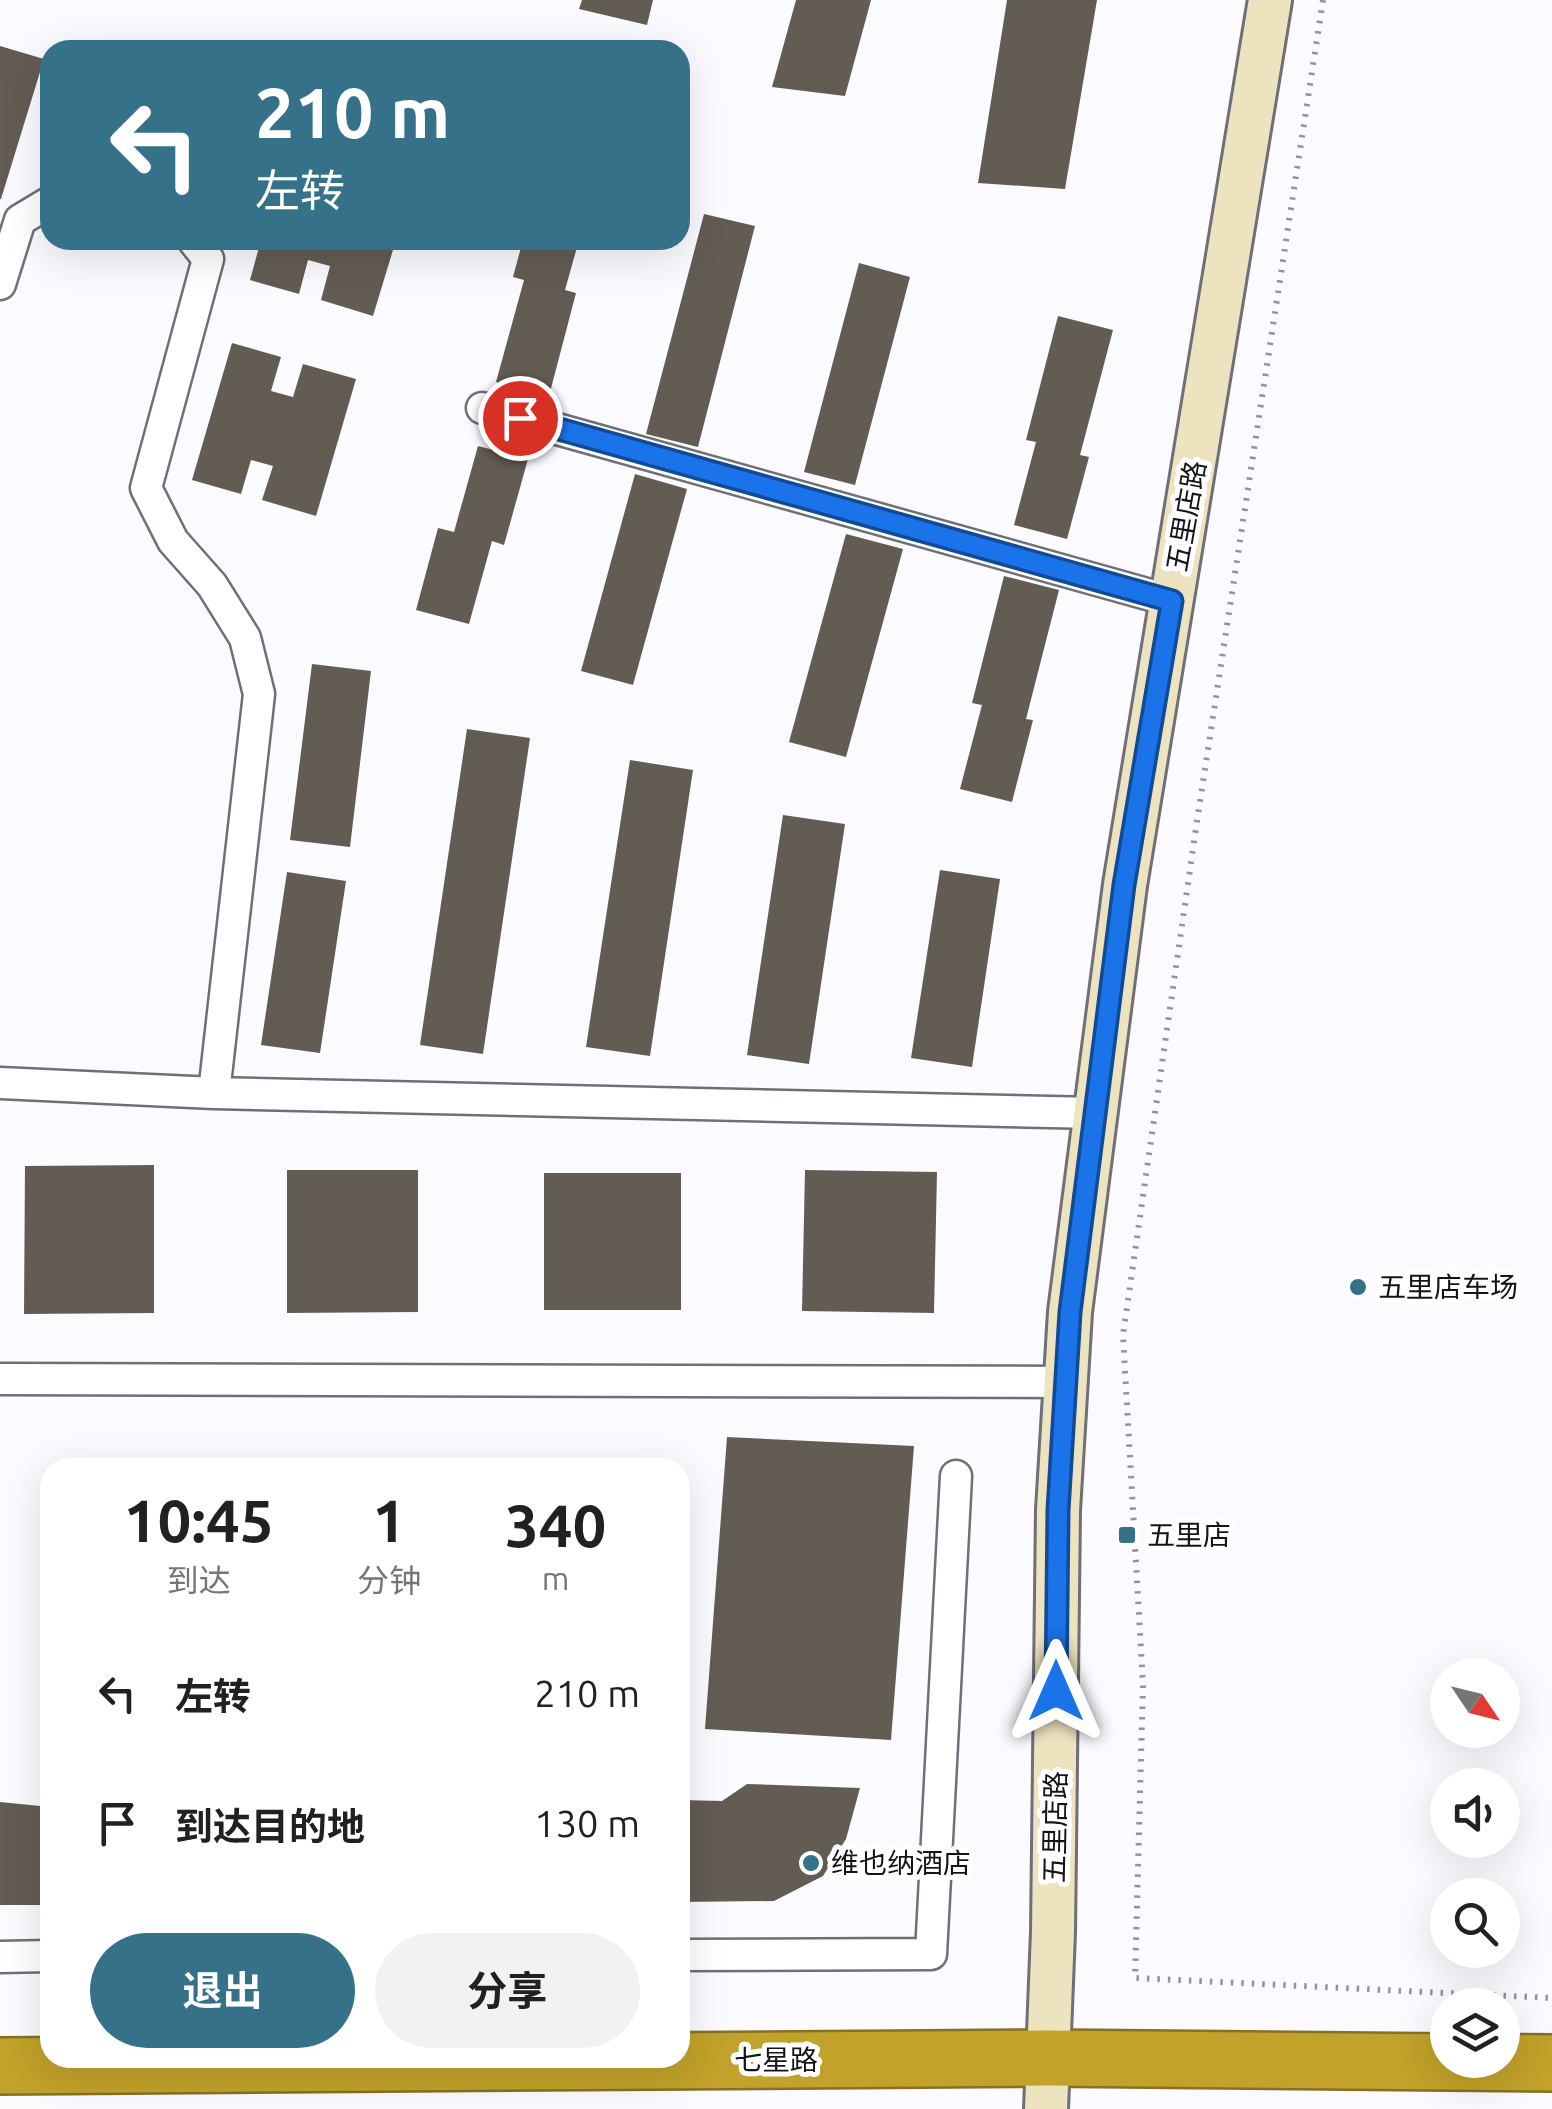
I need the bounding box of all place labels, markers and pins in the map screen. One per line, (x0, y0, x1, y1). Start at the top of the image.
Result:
pin (478, 376, 563, 461)
place label: 五里店车场 (1378, 1271, 1518, 1302)
marker: 五里店车场 (1347, 1276, 1369, 1298)
place label: 五里店 (1147, 1519, 1231, 1550)
marker: 五里店 (1116, 1524, 1138, 1546)
place label: 维也纳酒店 (831, 1847, 971, 1878)
marker: 维也纳酒店 (800, 1852, 822, 1874)

